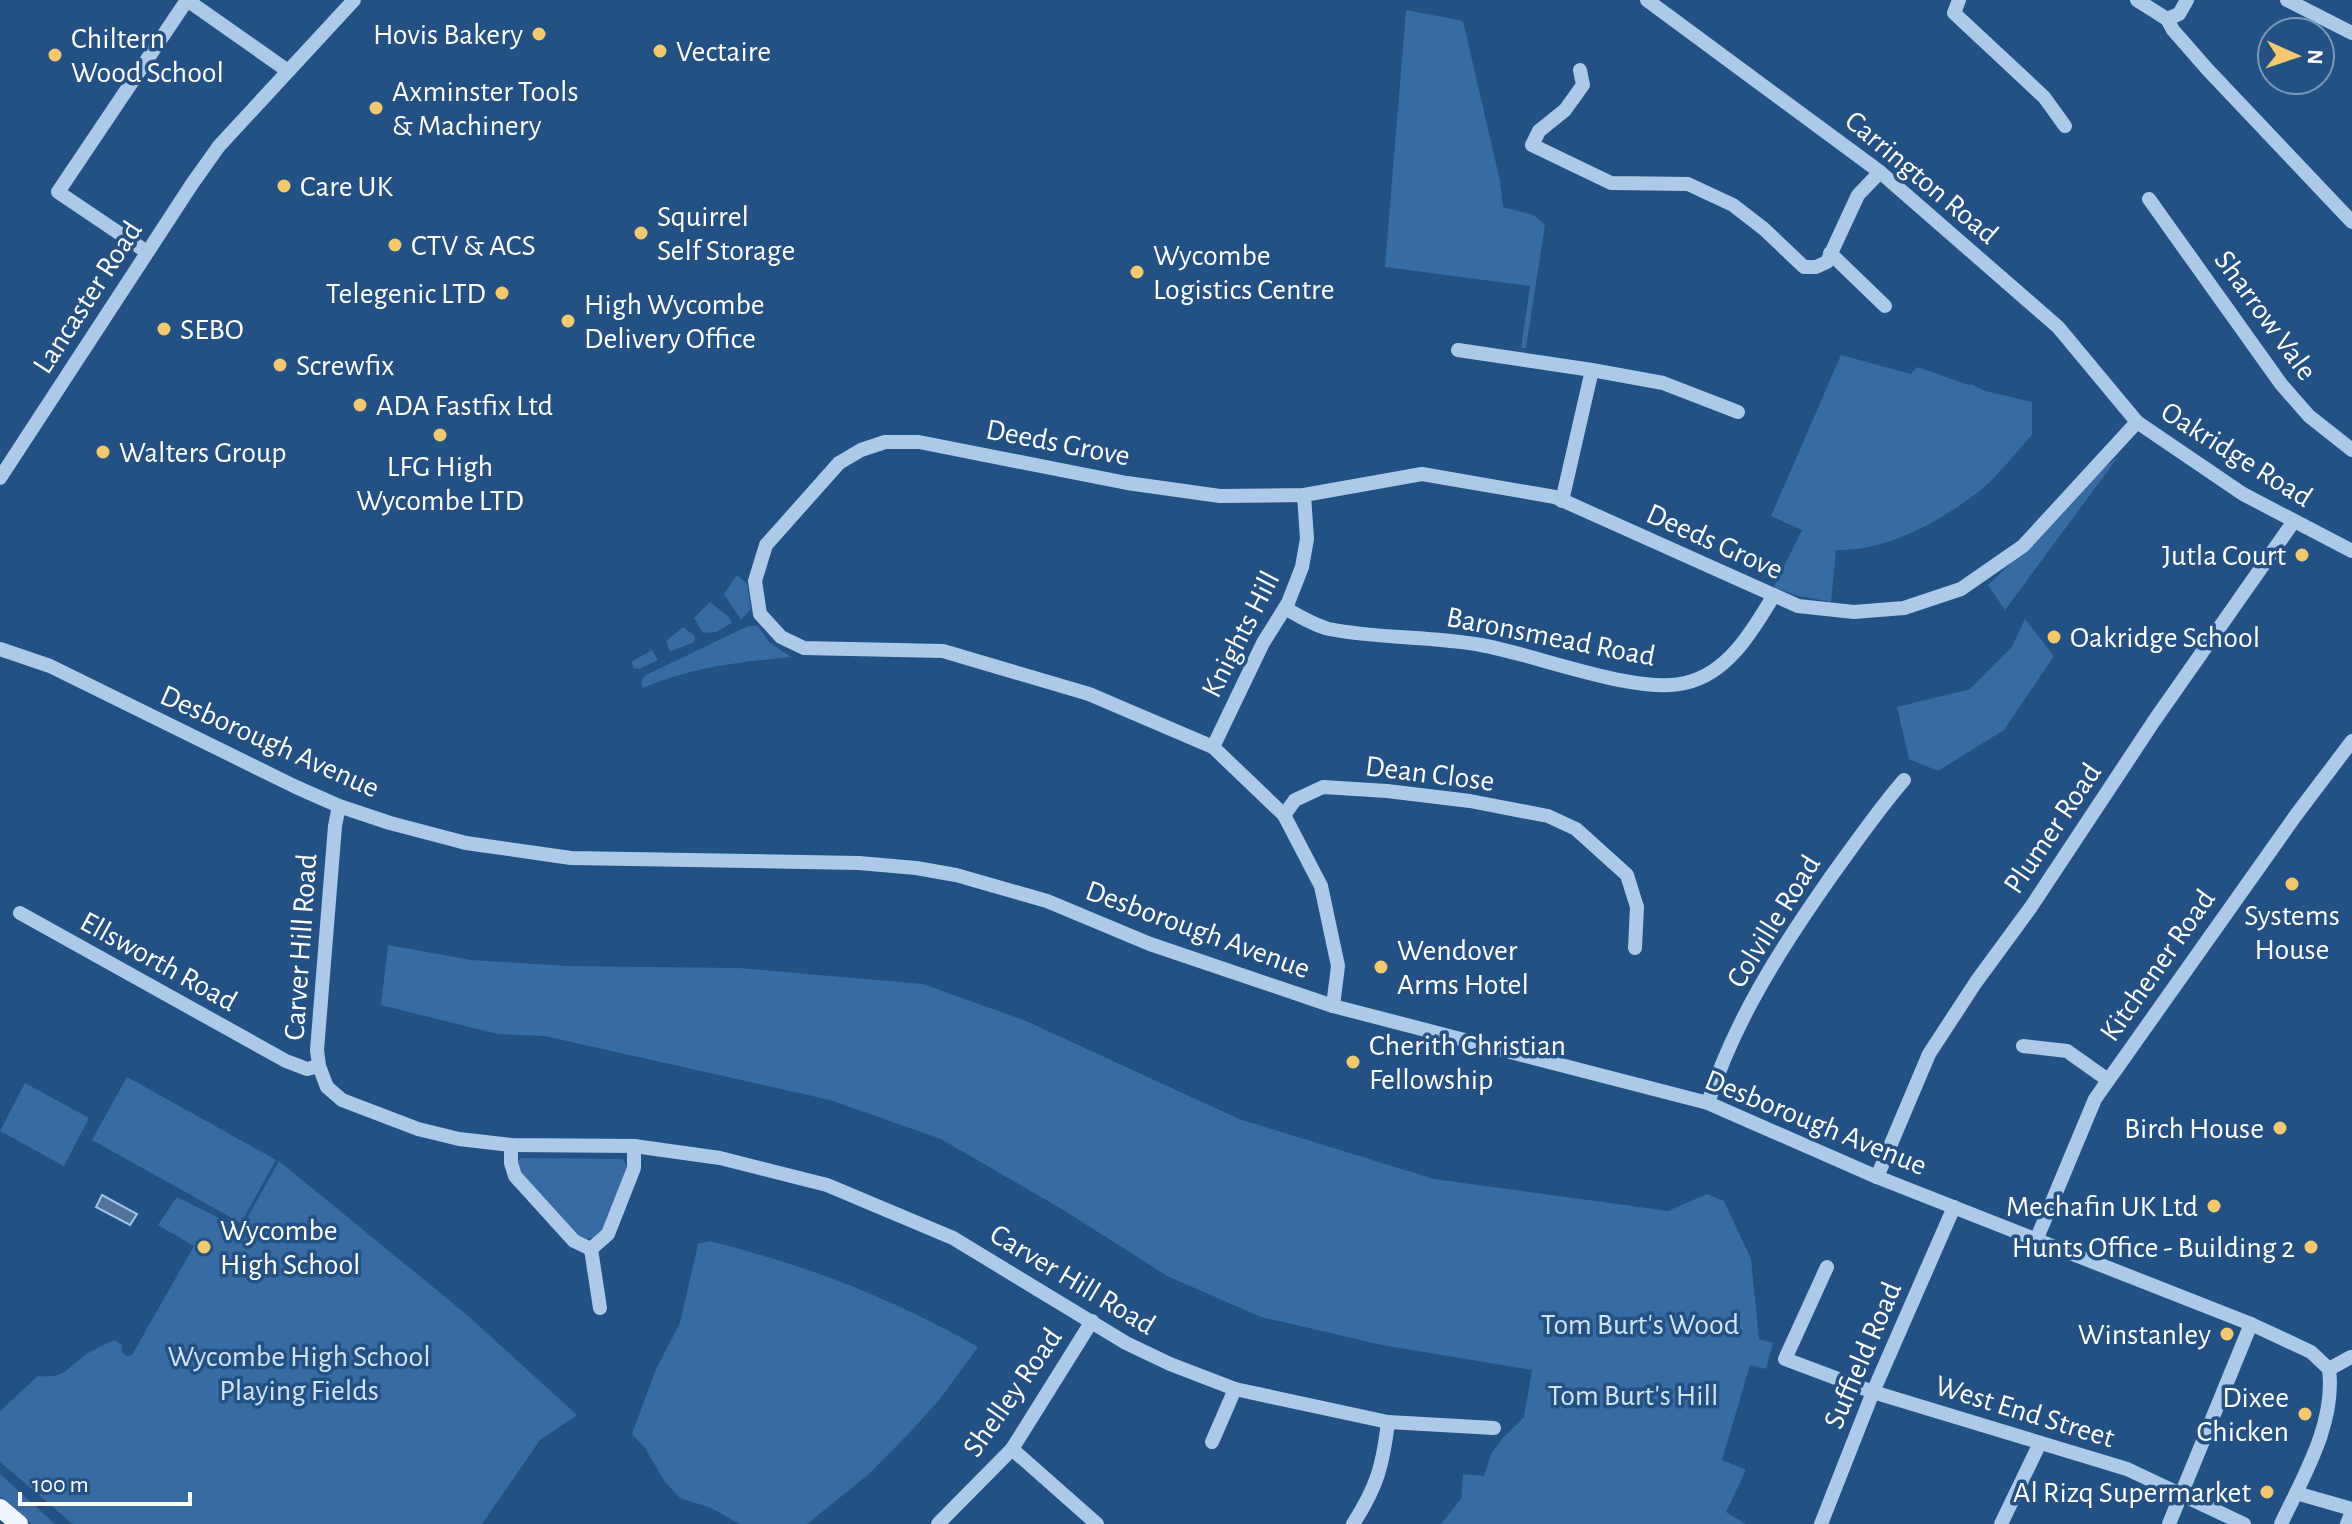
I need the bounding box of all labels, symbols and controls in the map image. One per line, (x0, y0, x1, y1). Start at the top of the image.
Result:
north arrow (2256, 16, 2336, 96)
place label: Hovis Bakery (373, 20, 523, 50)
place label: Chiltern Wood School (71, 24, 224, 88)
marker: Hovis Bakery (530, 25, 548, 43)
place label: Vectaire (676, 37, 771, 67)
marker: Vectaire (651, 42, 669, 60)
marker: Chiltern Wood School (46, 46, 64, 64)
text: N (2304, 49, 2326, 65)
place label: Axminster Tools & Machinery (392, 77, 579, 141)
marker: Axminster Tools & Machinery (367, 99, 385, 117)
street label: Carrington Road (1839, 105, 2004, 250)
place label: Care UK (300, 172, 393, 202)
marker: Care UK (275, 177, 293, 195)
place label: Squirrel Self Storage (657, 202, 795, 266)
street label: Lancaster Road (28, 216, 148, 379)
marker: Squirrel Self Storage (632, 224, 650, 242)
place label: CTV & ACS (411, 231, 536, 261)
marker: CTV & ACS (386, 236, 404, 254)
place label: Wycombe Logistics Centre (1153, 241, 1335, 305)
street label: Sharrow Vale (2208, 245, 2322, 386)
marker: Wycombe Logistics Centre (1128, 263, 1146, 281)
place label: Telegenic LTD (326, 279, 486, 309)
marker: Telegenic LTD (493, 284, 511, 302)
place label: High Wycombe Delivery Office (584, 290, 765, 354)
marker: High Wycombe Delivery Office (559, 312, 577, 330)
place label: SEBO (180, 315, 244, 345)
marker: SEBO (155, 320, 173, 338)
place label: Screwfix (296, 351, 394, 381)
marker: Screwfix (271, 356, 289, 374)
place label: ADA Fastfix Ltd (376, 391, 553, 421)
marker: ADA Fastfix Ltd (351, 396, 369, 414)
street label: Oakridge Road (2156, 397, 2317, 513)
street label: Deeds Grove (983, 414, 1132, 472)
marker: LFG High Wycombe LTD (431, 426, 449, 444)
place label: Walters Group (119, 438, 287, 468)
marker: Walters Group (94, 443, 112, 461)
place label: LFG High Wycombe LTD (356, 452, 524, 516)
street label: Deeds Grove (1642, 498, 1787, 585)
place label: Jutla Court (2162, 541, 2286, 571)
marker: Jutla Court (2293, 546, 2311, 564)
street label: Knights Hill (1196, 566, 1285, 702)
street label: Baronsmead Road (1444, 602, 1658, 672)
place label: Oakridge School (2070, 623, 2260, 653)
marker: Oakridge School (2045, 628, 2063, 646)
street label: Desborough Avenue (155, 680, 384, 804)
street label: Dean Close (1364, 751, 1496, 797)
street label: Plumer Road (1998, 758, 2107, 899)
street label: Colville Road (1721, 850, 1826, 993)
street label: Carver Hill Road (280, 853, 322, 1041)
street label: Desborough Avenue (1081, 875, 1314, 984)
marker: Systems House (2283, 875, 2301, 893)
street label: Kitchener Road (2095, 884, 2221, 1047)
place label: Systems House (2244, 901, 2340, 965)
street label: Ellsworth Road (75, 907, 242, 1017)
place label: Wendover Arms Hotel (1397, 936, 1529, 1000)
marker: Wendover Arms Hotel (1372, 958, 1390, 976)
place label: Cherith Christian Fellowship (1369, 1031, 1566, 1095)
marker: Cherith Christian Fellowship (1344, 1053, 1362, 1071)
street label: Desborough Avenue (1700, 1065, 1931, 1181)
place label: Birch House (2124, 1114, 2264, 1144)
marker: Birch House (2271, 1119, 2289, 1137)
place label: Mechafin UK Ltd (2006, 1192, 2198, 1222)
marker: Mechafin UK Ltd (2205, 1197, 2223, 1215)
place label: Wycombe High School (220, 1216, 361, 1280)
street label: Carver Hill Road (985, 1219, 1160, 1341)
place label: Hunts Office - Building 2 (2012, 1233, 2295, 1263)
marker: Wycombe High School (195, 1238, 213, 1256)
marker: Hunts Office - Building 2 (2302, 1238, 2320, 1256)
street label: Suffield Road (1819, 1278, 1907, 1433)
park label: Tom Burt's Wood (1541, 1310, 1739, 1340)
place label: Winstanley (2078, 1320, 2211, 1350)
street label: Shelley Road (958, 1323, 1068, 1462)
marker: Winstanley (2218, 1325, 2236, 1343)
park label: Wycombe High School Playing Fields (167, 1342, 431, 1406)
street label: West End Street (1932, 1370, 2118, 1454)
park label: Tom Burt's Hill (1548, 1381, 1718, 1411)
place label: Dixee Chicken (2196, 1383, 2289, 1447)
marker: Dixee Chicken (2296, 1405, 2314, 1423)
scale bar (20, 1456, 190, 1506)
text: 100 m (32, 1473, 89, 1497)
place label: Al Rizq Supermarket (2013, 1478, 2251, 1508)
marker: Al Rizq Supermarket (2258, 1483, 2276, 1501)

